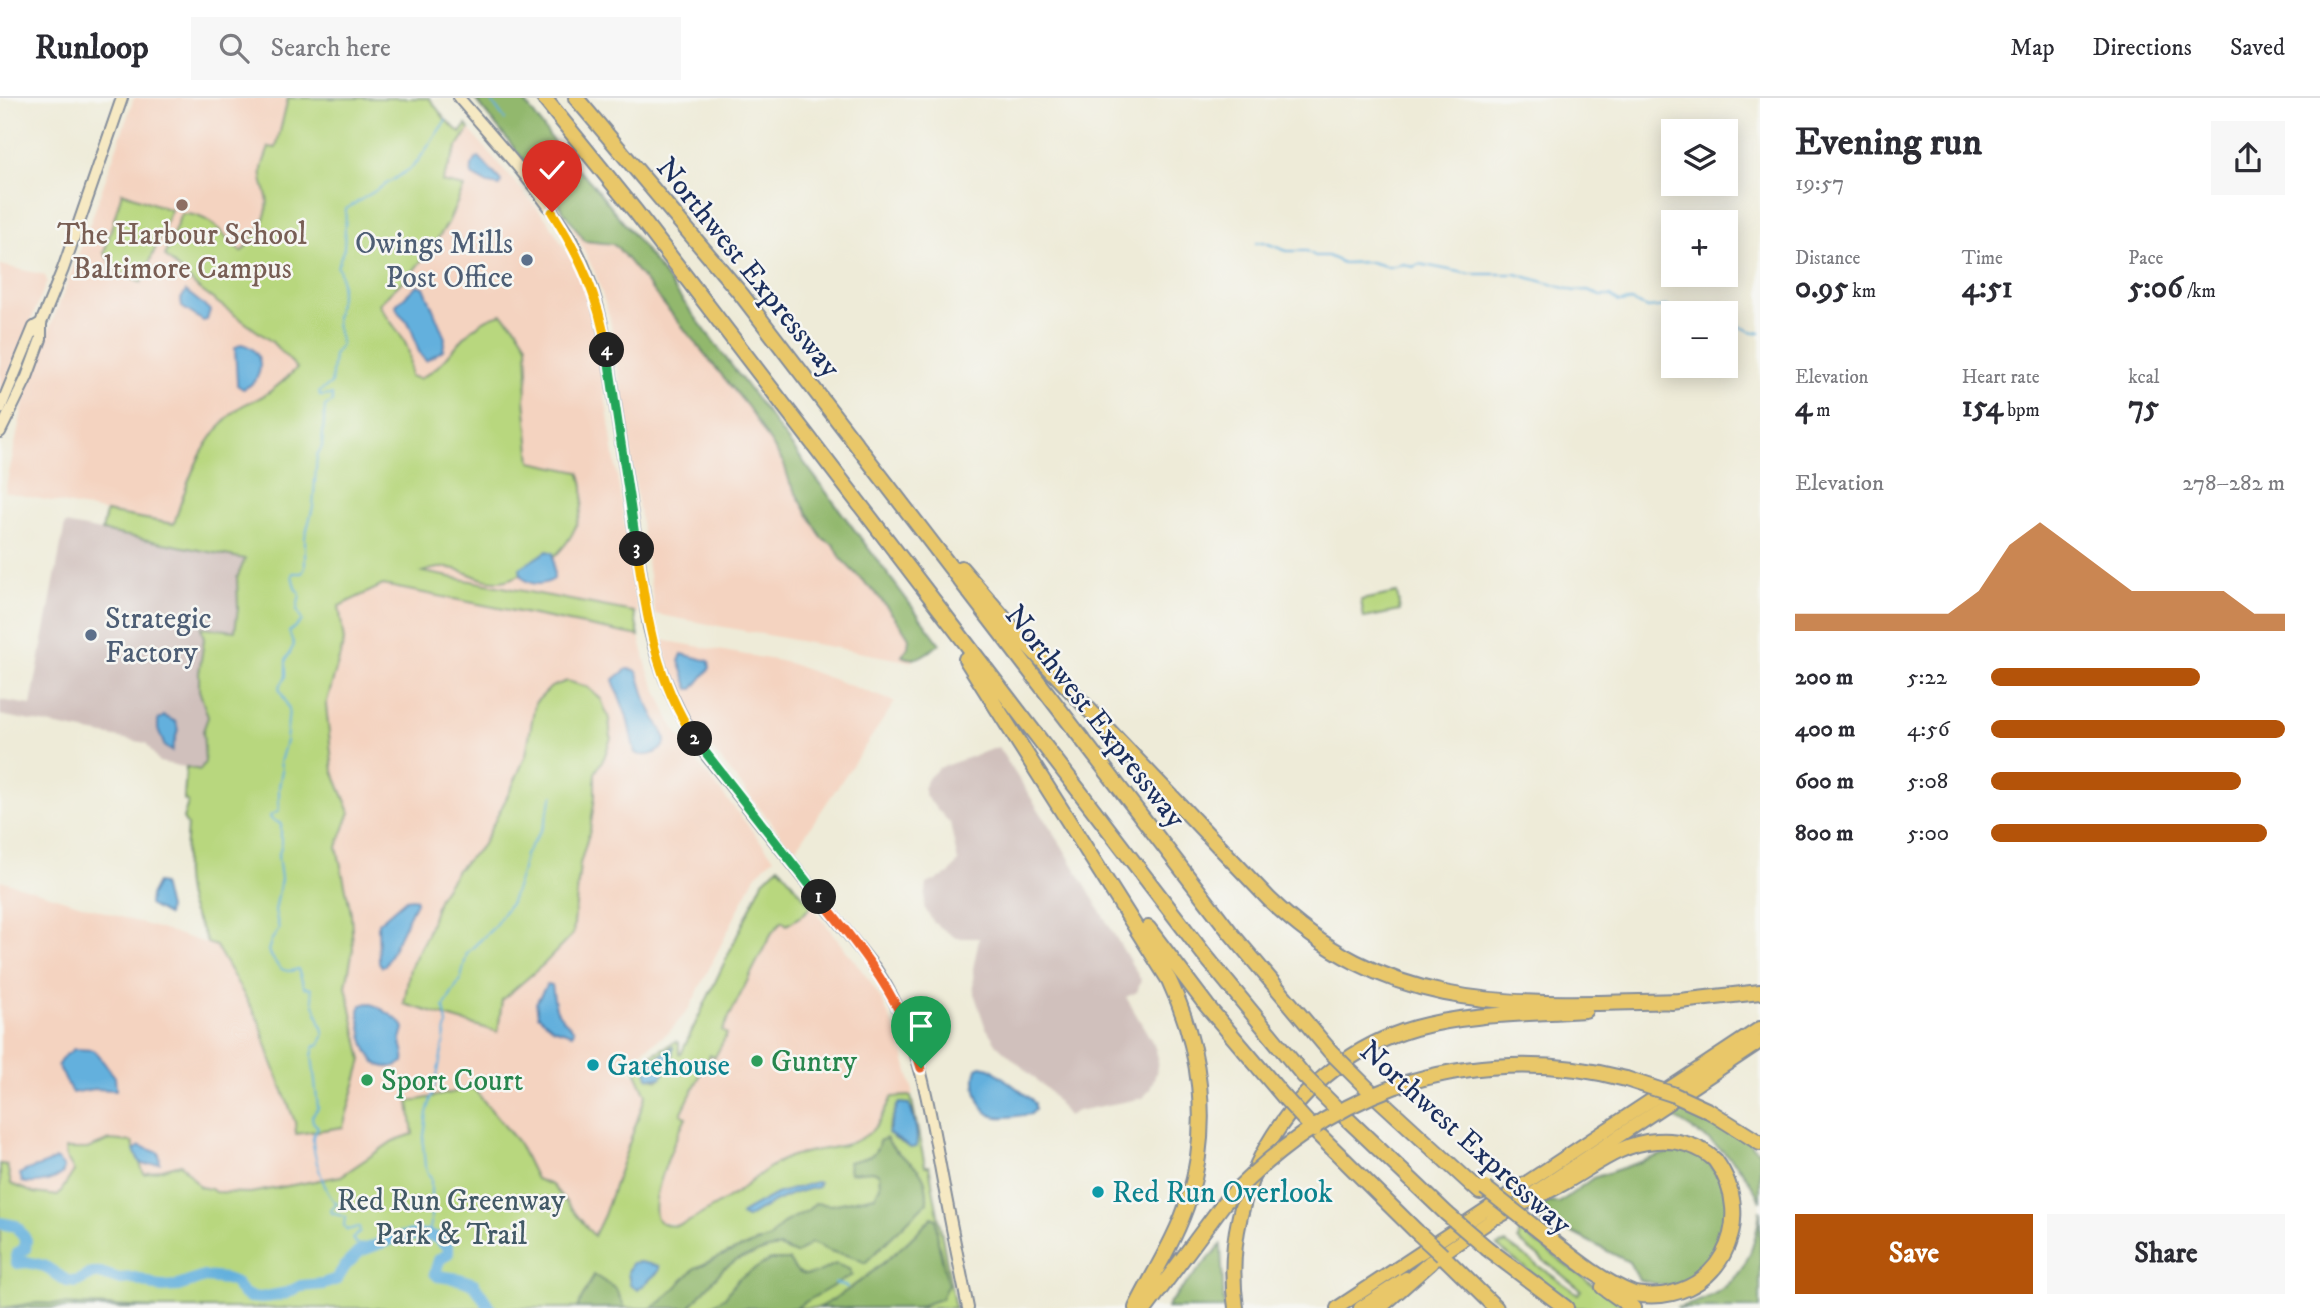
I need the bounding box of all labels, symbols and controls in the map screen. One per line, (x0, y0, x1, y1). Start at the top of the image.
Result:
search box (191, 17, 681, 80)
text: Runloop (35, 28, 149, 69)
icon: search (215, 29, 253, 67)
text: Search here (271, 32, 391, 65)
text: Map (2010, 33, 2055, 63)
text: Directions (2093, 33, 2192, 63)
text: Saved (2230, 33, 2285, 63)
map controls (1661, 119, 1738, 378)
button: layers (1661, 119, 1738, 196)
text: Evening run (1795, 119, 1982, 167)
button: share (2211, 121, 2285, 195)
pin (522, 140, 582, 212)
street label: Northwest Expressway (648, 150, 849, 386)
icon: check (533, 151, 571, 189)
text: 19:57 (1795, 169, 1844, 198)
marker: The Harbour School Baltimore Campus (174, 197, 190, 213)
button: + (1661, 210, 1738, 287)
place label: The Harbour School Baltimore Campus (57, 217, 307, 288)
place label: Owings Mills Post Office (355, 226, 513, 297)
text: Distance (1795, 247, 1860, 270)
text: Time (1962, 247, 2003, 270)
text: Pace (2128, 247, 2163, 270)
marker: Owings Mills Post Office (519, 252, 535, 268)
text: 0.95 (1795, 270, 1848, 307)
text: 4:51 (1962, 270, 2013, 307)
text: 5:06 (2128, 270, 2183, 307)
text: km (1848, 280, 1876, 303)
text: /km (2183, 280, 2216, 303)
button: − (1661, 301, 1738, 378)
pin: 4 (590, 332, 624, 368)
text: 4 (601, 338, 612, 361)
text: Elevation (1795, 366, 1869, 389)
text: Heart rate (1962, 366, 2040, 389)
text: kcal (2128, 366, 2160, 389)
text: 4 (1795, 389, 1812, 426)
text: 154 (1962, 389, 2003, 426)
text: 75 (2128, 389, 2159, 426)
text: m (1812, 399, 1831, 422)
text: bpm (2003, 399, 2040, 422)
text: Elevation (1795, 469, 1884, 498)
text: 278–282 m (2182, 469, 2285, 498)
pin: 3 (620, 532, 654, 566)
text: 3 (633, 537, 640, 560)
street label: Northwest Expressway (996, 598, 1194, 836)
place label: Strategic Factory (105, 601, 212, 672)
marker: Strategic Factory (83, 627, 99, 643)
text: 200 m (1795, 663, 1853, 692)
text: 5:22 (1907, 663, 1947, 692)
text: 400 m (1795, 715, 1855, 744)
text: 4:56 (1907, 715, 1950, 744)
pin: 2 (678, 722, 712, 756)
text: 2 (690, 727, 699, 750)
text: 600 m (1795, 767, 1854, 796)
text: 5:08 (1907, 767, 1948, 796)
text: 800 m (1795, 819, 1853, 848)
text: 5:00 (1907, 819, 1949, 848)
pin: 1 (802, 880, 836, 914)
text: 1 (815, 885, 822, 908)
pin (891, 996, 951, 1068)
icon: arrive (902, 1007, 940, 1045)
street label: Northwest Expressway (1351, 1033, 1579, 1244)
place label: Guntry (771, 1044, 858, 1081)
place label: Gatehouse (607, 1048, 730, 1085)
marker: Guntry (749, 1053, 765, 1069)
marker: Gatehouse (585, 1057, 601, 1073)
place label: Sport Court (381, 1063, 523, 1100)
marker: Sport Court (359, 1072, 375, 1088)
place label: Red Run Overlook (1112, 1175, 1333, 1212)
park label: Red Run Greenway Park & Trail (337, 1183, 566, 1254)
marker: Red Run Overlook (1090, 1184, 1106, 1200)
button: Save (1795, 1214, 2033, 1294)
button: Share (2047, 1214, 2285, 1294)

